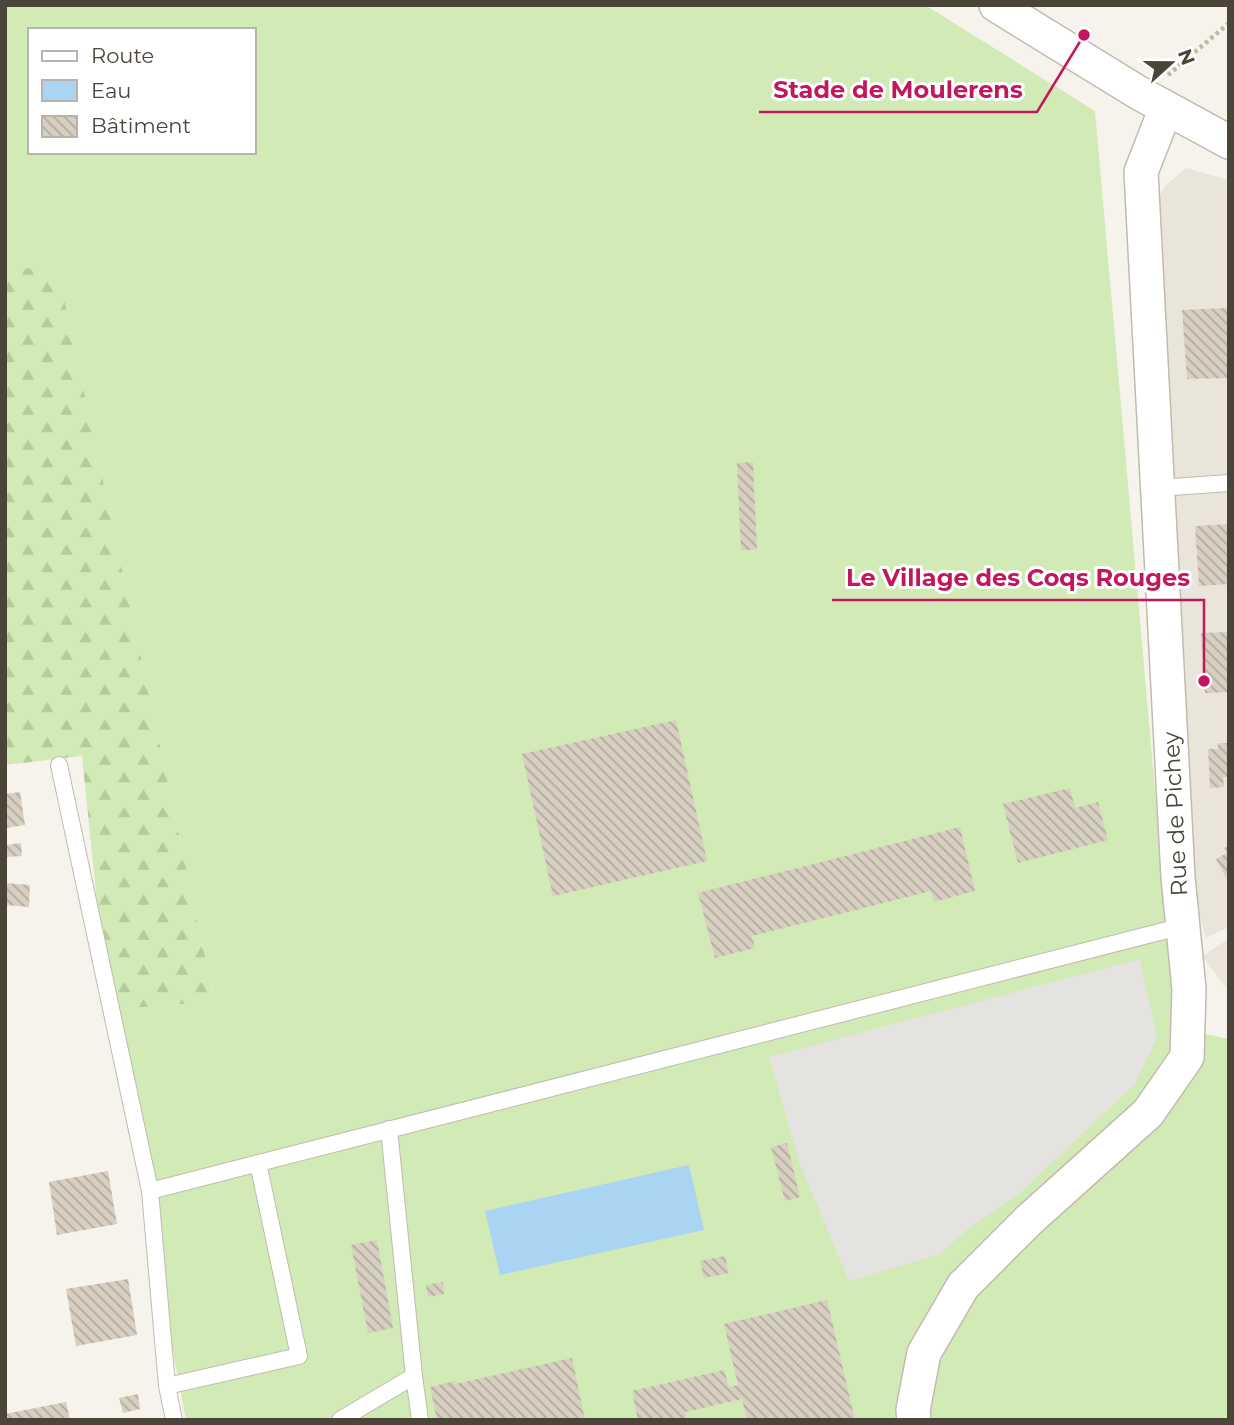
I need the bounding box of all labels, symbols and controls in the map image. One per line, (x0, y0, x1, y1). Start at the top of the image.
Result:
legend (28, 28, 256, 154)
north arrow (1136, 28, 1206, 98)
text: Route (91, 43, 154, 68)
text: N (1173, 46, 1200, 68)
callout: Stade de Moulerens (759, 67, 1037, 112)
text: Stade de Moulerens (773, 75, 1023, 104)
text: Eau (91, 78, 131, 103)
text: Bâtiment (91, 113, 191, 138)
callout: Le Village des Coqs Rouges (832, 555, 1204, 600)
text: Le Village des Coqs Rouges (846, 563, 1190, 592)
street label: Rue de Pichey (1157, 730, 1193, 897)

